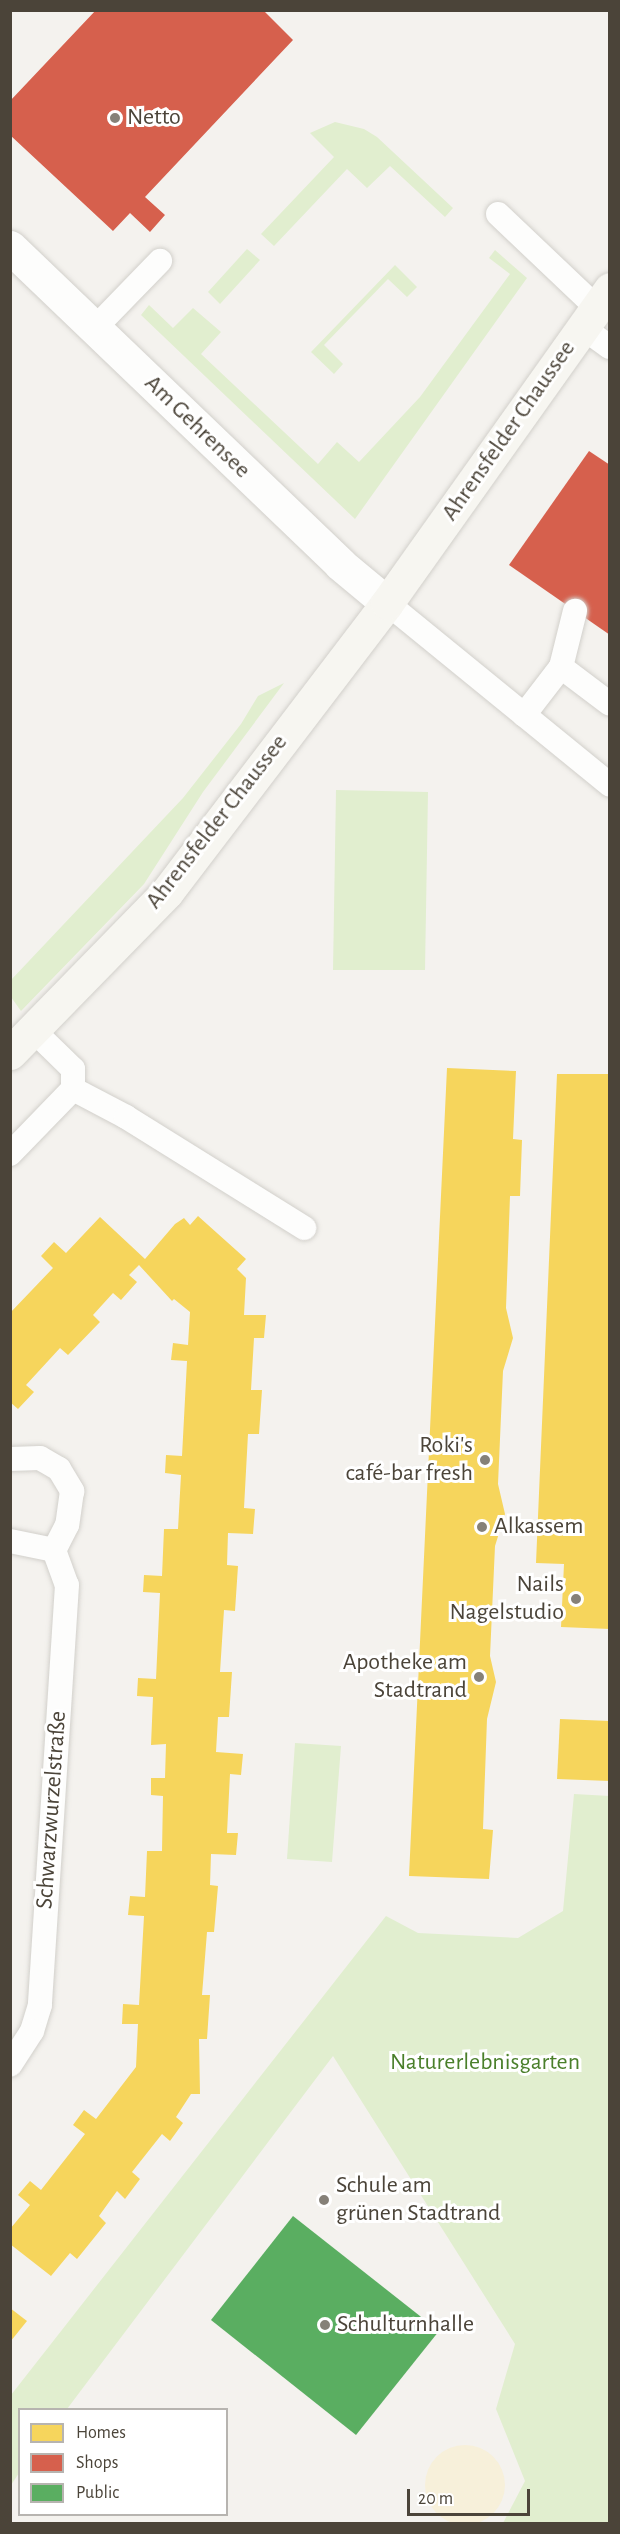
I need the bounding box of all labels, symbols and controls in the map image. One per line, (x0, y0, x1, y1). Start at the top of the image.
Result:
place label: Netto (127, 104, 181, 132)
marker: Netto (108, 111, 122, 125)
street label: Ahrensfelder Chaussee (436, 335, 582, 527)
street label: Am Gehrensee (138, 369, 256, 485)
street label: Ahrensfelder Chaussee (140, 729, 294, 915)
place label: Roki's café-bar fresh (346, 1432, 473, 1488)
marker: Roki's café-bar fresh (478, 1453, 492, 1467)
place label: Alkassem (494, 1513, 583, 1541)
marker: Alkassem (475, 1520, 489, 1534)
place label: Nails Nagelstudio (450, 1571, 564, 1627)
marker: Nails Nagelstudio (569, 1592, 583, 1606)
place label: Apotheke am Stadtrand (343, 1649, 467, 1705)
marker: Apotheke am Stadtrand (472, 1670, 486, 1684)
street label: Schwarzwurzelstraße (31, 1710, 73, 1910)
park label: Naturerlebnisgarten (390, 2049, 580, 2077)
place label: Schule am grünen Stadtrand (336, 2172, 501, 2228)
marker: Schule am grünen Stadtrand (317, 2193, 331, 2207)
place label: Schulturnhalle (337, 2311, 474, 2339)
marker: Schulturnhalle (318, 2318, 332, 2332)
legend (18, 2408, 228, 2516)
text: Homes (76, 2424, 126, 2442)
text: Shops (76, 2454, 118, 2472)
scale bar (410, 2477, 533, 2515)
text: Public (76, 2484, 119, 2502)
text: 20 m (418, 2490, 453, 2508)

